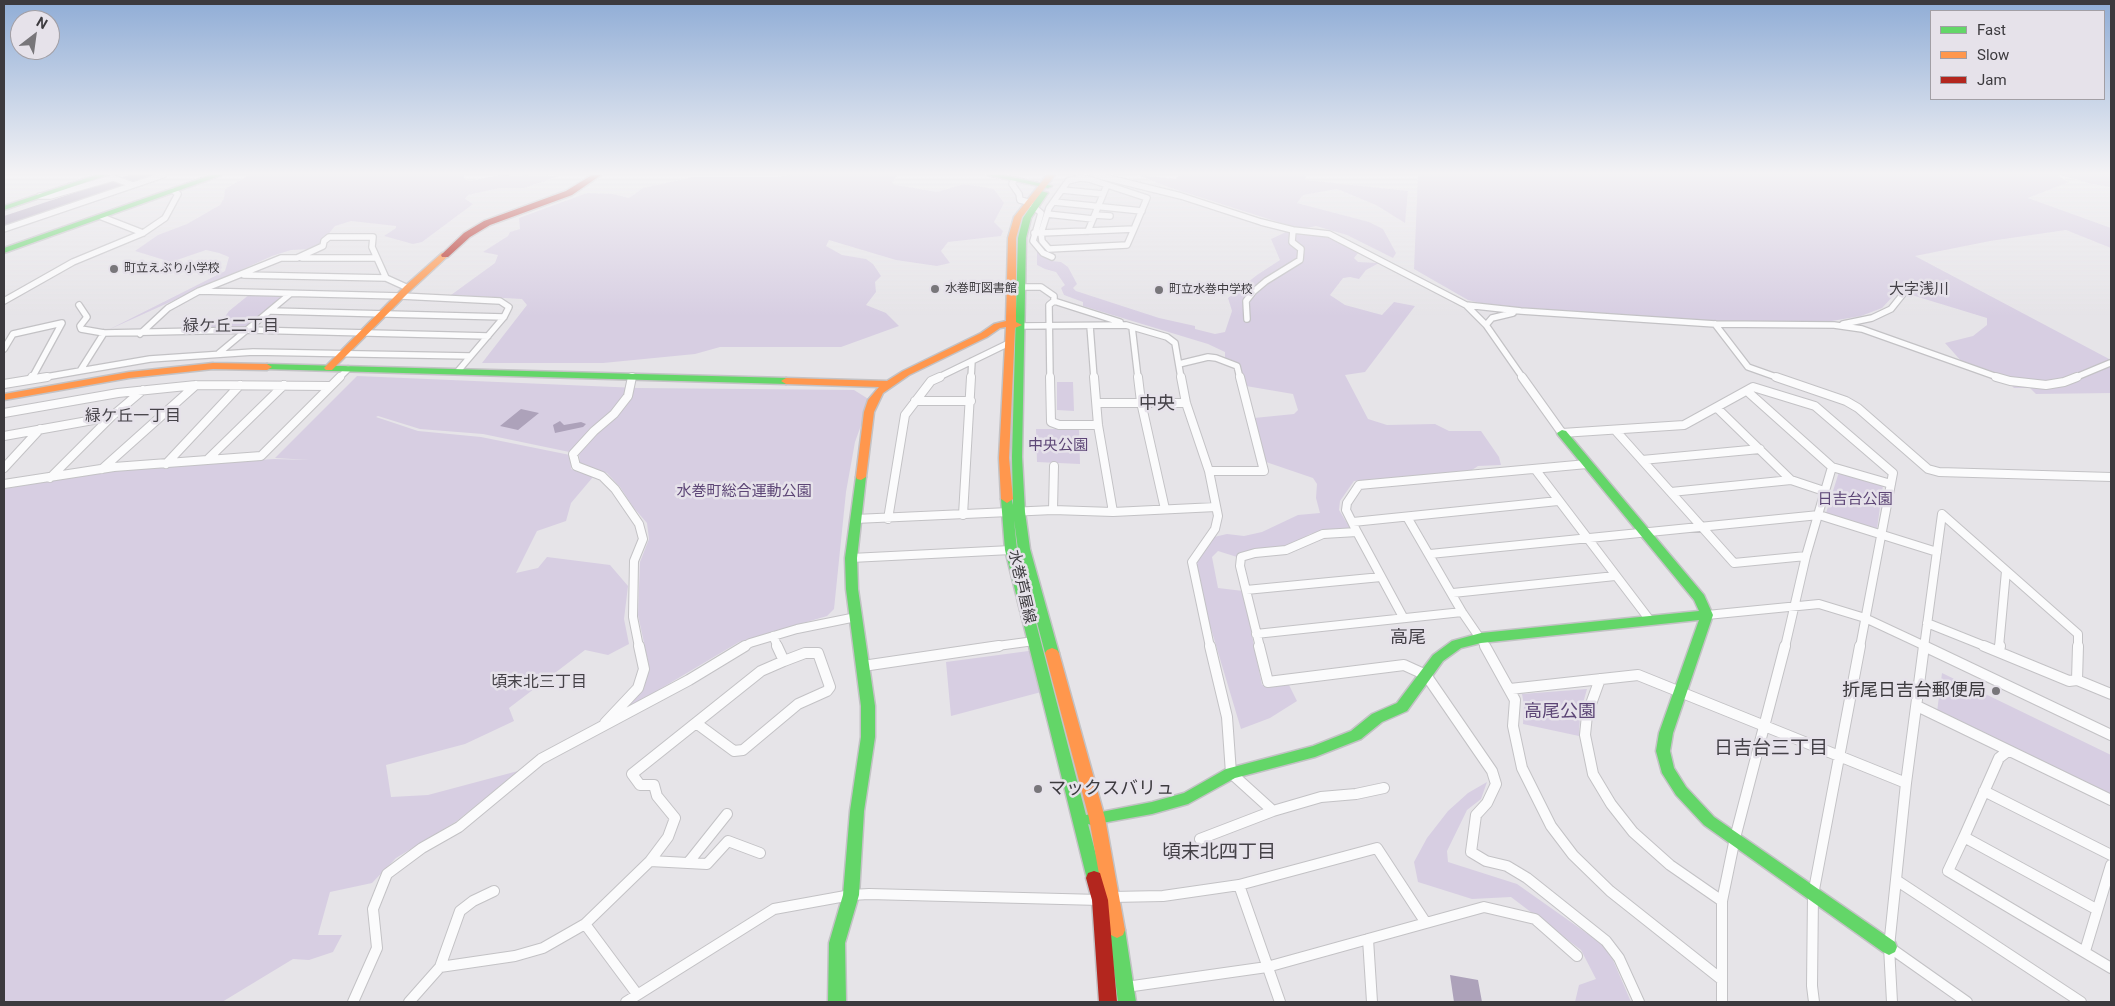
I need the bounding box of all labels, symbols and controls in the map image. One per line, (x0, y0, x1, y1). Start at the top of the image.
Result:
north arrow (10, 10, 60, 60)
legend (1930, 10, 2105, 100)
text: N (34, 13, 50, 32)
text: Fast (1977, 21, 2006, 39)
text: Slow (1977, 46, 2009, 64)
text: Jam (1977, 71, 2007, 89)
place label: 町立えぶり小学校 (124, 262, 220, 276)
marker: 町立えぶり小学校 (108, 263, 120, 275)
district label: 大字浅川 (1889, 281, 1949, 299)
place label: 水巻町図書館 (945, 282, 1017, 296)
marker: 水巻町図書館 (929, 283, 941, 295)
place label: 町立水巻中学校 (1169, 283, 1253, 297)
marker: 町立水巻中学校 (1153, 284, 1165, 296)
district label: 緑ケ丘二丁目 (183, 317, 279, 337)
district label: 中央 (1139, 393, 1175, 415)
district label: 緑ケ丘一丁目 (85, 407, 181, 427)
park label: 中央公園 (1028, 437, 1088, 455)
park label: 水巻町総合運動公園 (677, 483, 811, 501)
park label: 日吉台公園 (1818, 491, 1892, 509)
street label: 水巻芦屋線 (1004, 548, 1038, 626)
district label: 高尾 (1390, 627, 1426, 649)
district label: 頃末北三丁目 (491, 673, 587, 693)
place label: 折尾日吉台郵便局 (1842, 680, 1986, 702)
marker: 折尾日吉台郵便局 (1990, 685, 2002, 697)
park label: 高尾公園 (1524, 701, 1596, 723)
district label: 日吉台三丁目 (1714, 738, 1828, 760)
place label: マックスバリュ (1048, 778, 1174, 800)
marker: マックスバリュ (1032, 783, 1044, 795)
district label: 頃末北四丁目 (1162, 842, 1276, 864)

